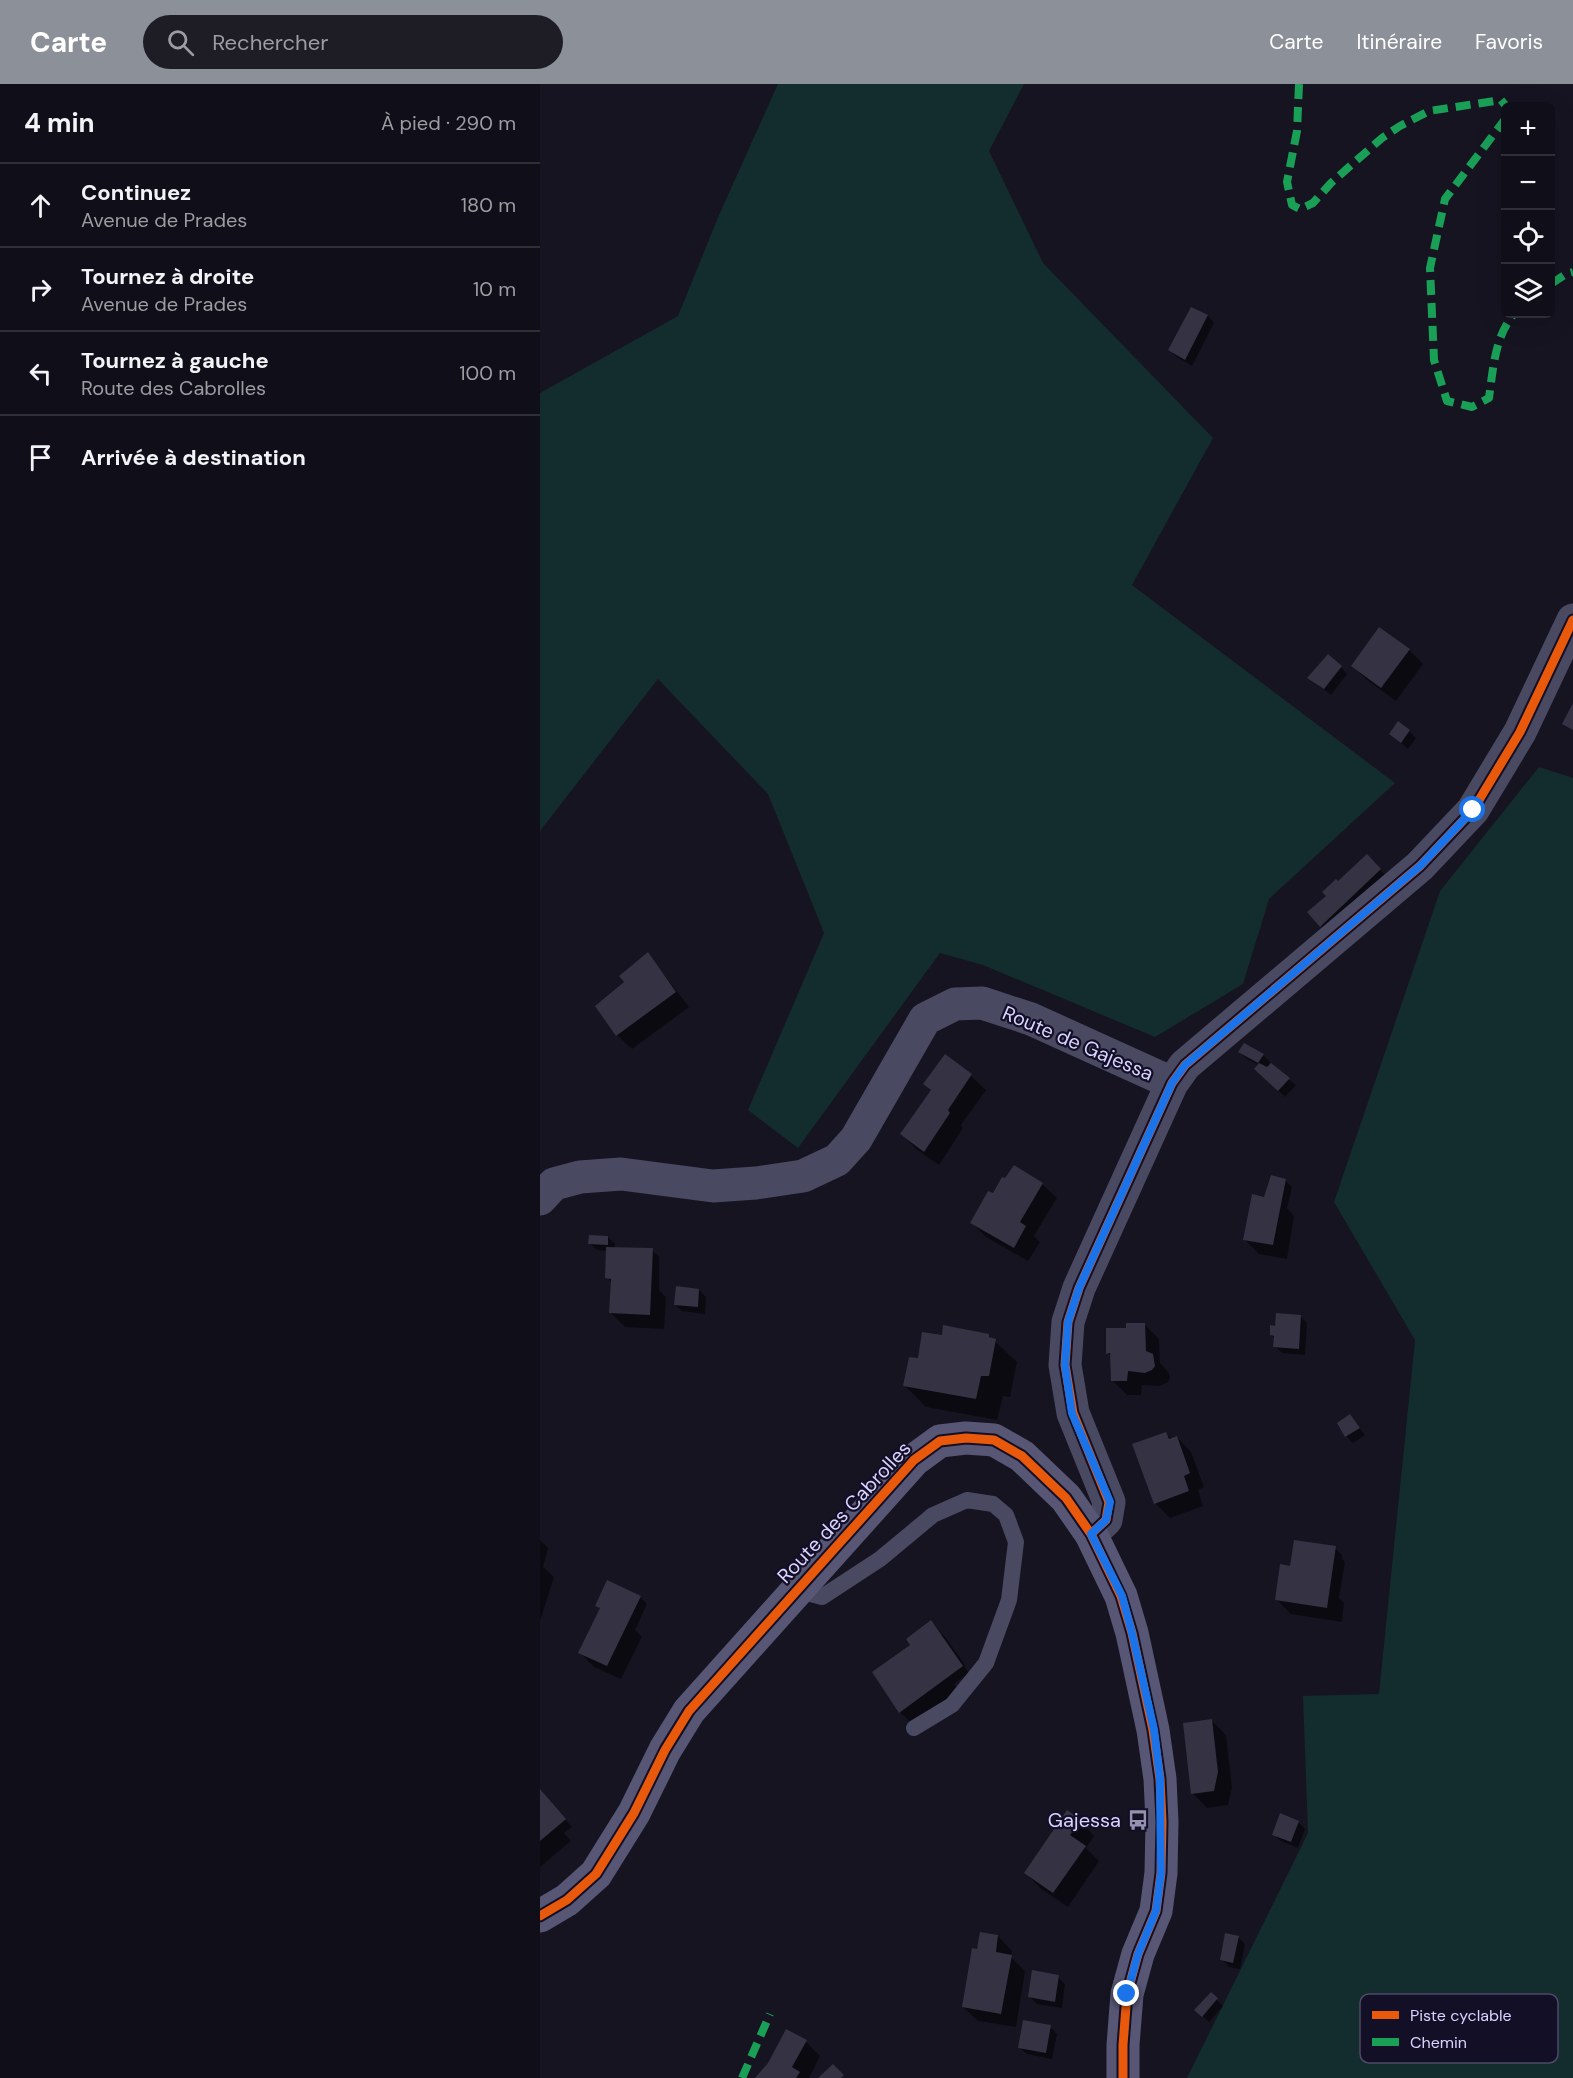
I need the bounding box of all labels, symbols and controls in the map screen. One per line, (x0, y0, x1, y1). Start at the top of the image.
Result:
search box (143, 15, 563, 69)
text: Carte (30, 24, 107, 61)
icon: search (164, 26, 197, 59)
text: Rechercher (212, 28, 328, 57)
text: Carte (1269, 28, 1323, 56)
text: Itinéraire (1356, 28, 1442, 56)
text: Favoris (1475, 28, 1543, 56)
map controls (1501, 102, 1555, 318)
button: + (1501, 102, 1555, 156)
text: 4 min (24, 106, 95, 140)
text: À pied · 290 m (381, 110, 516, 136)
button: − (1501, 156, 1555, 210)
text: Continuez (81, 178, 191, 207)
icon: ahead (24, 189, 57, 222)
text: 180 m (461, 192, 516, 218)
text: Avenue de Prades (81, 207, 247, 233)
button: locate (1501, 210, 1555, 264)
text: Tournez à droite (81, 262, 254, 291)
button: layers (1501, 264, 1555, 318)
icon: right (24, 273, 57, 306)
text: 10 m (473, 276, 516, 302)
text: Avenue de Prades (81, 291, 247, 317)
text: Tournez à gauche (81, 346, 269, 375)
icon: left (24, 357, 57, 390)
text: 100 m (459, 360, 516, 386)
text: Route des Cabrolles (81, 375, 266, 401)
icon: arrive (24, 441, 57, 474)
text: Arrivée à destination (81, 443, 306, 472)
route start (1459, 796, 1485, 822)
street label: Route de Gajessa (999, 1000, 1157, 1086)
street label: Route des Cabrolles (771, 1435, 917, 1589)
place label: Gajessa (1048, 1807, 1121, 1833)
bus stop icon: Gajessa (1126, 1808, 1150, 1832)
route end (1113, 1980, 1139, 2006)
legend (1360, 1994, 1558, 2063)
text: Piste cyclable (1410, 2005, 1512, 2026)
text: Chemin (1410, 2032, 1467, 2053)

